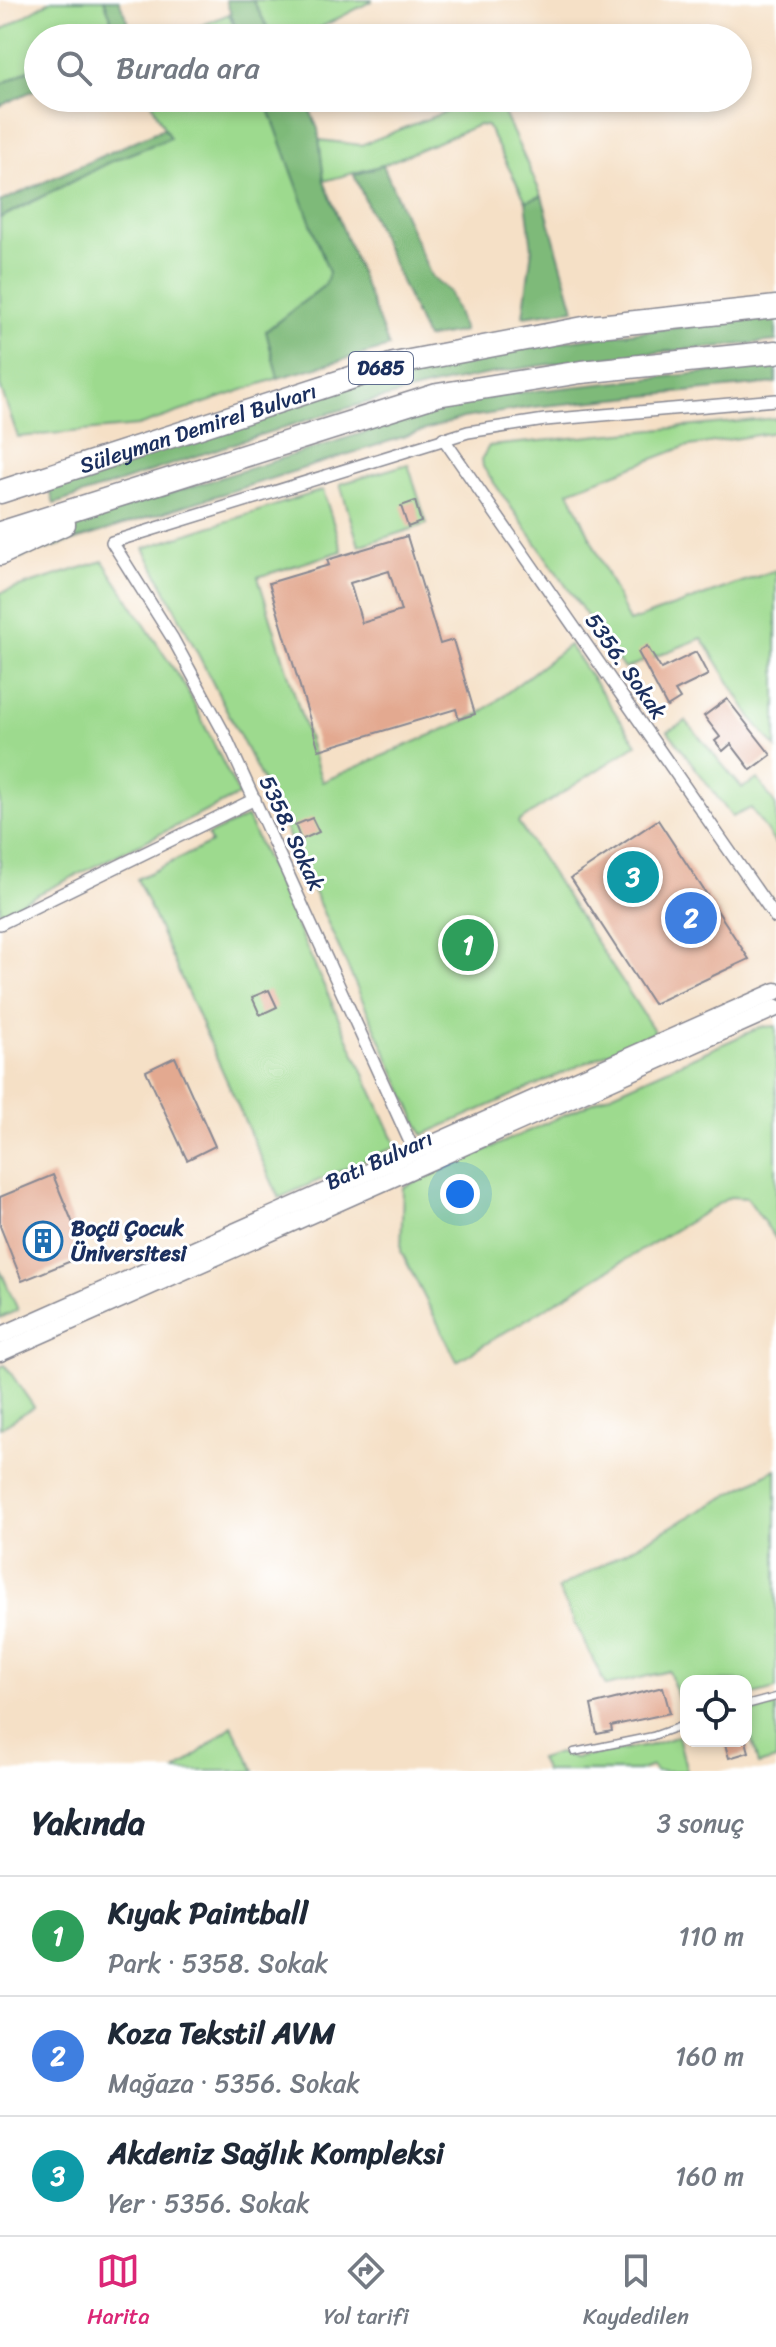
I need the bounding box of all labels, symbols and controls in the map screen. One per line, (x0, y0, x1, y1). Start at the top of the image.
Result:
search box (24, 24, 752, 112)
text: Burada ara (116, 41, 259, 95)
icon: search (52, 46, 96, 90)
road number: D685 (349, 352, 413, 384)
street label: Süleyman Demirel Bulvarı (74, 371, 322, 485)
street label: 5356. Sokak (575, 604, 677, 728)
street label: 5358. Sokak (248, 769, 336, 898)
pin: 3 (607, 847, 659, 907)
pin: 2 (665, 888, 717, 948)
pin: 1 (442, 915, 494, 975)
street label: Batı Bulvarı (319, 1119, 439, 1201)
your location (440, 1174, 480, 1214)
place label: Boçü Çocuk Üniversitesi (71, 1209, 188, 1273)
building icon: Boçü Çocuk Üniversitesi (22, 1220, 64, 1262)
map controls (680, 1675, 752, 1747)
button: locate (680, 1675, 752, 1747)
text: Yakında (32, 1793, 145, 1853)
text: 3 sonuç (657, 1800, 744, 1846)
text: Kıyak Paintball (108, 1886, 308, 1940)
text: 1 (52, 1913, 64, 1959)
text: 110 m (679, 1913, 744, 1959)
text: Park · 5358. Sokak (108, 1940, 328, 1986)
text: Koza Tekstil AVM (108, 2006, 335, 2060)
text: 2 (50, 2033, 66, 2079)
text: 160 m (675, 2033, 744, 2079)
text: Mağaza · 5356. Sokak (108, 2060, 360, 2106)
text: Akdeniz Sağlık Kompleksi (108, 2126, 444, 2180)
text: 3 (51, 2153, 65, 2199)
text: 160 m (675, 2153, 744, 2199)
text: Yer · 5356. Sokak (108, 2180, 310, 2226)
tab: Harita (87, 2249, 150, 2336)
tab: Yol tarifi (324, 2249, 409, 2336)
tab: Kaydedilen (583, 2249, 689, 2336)

